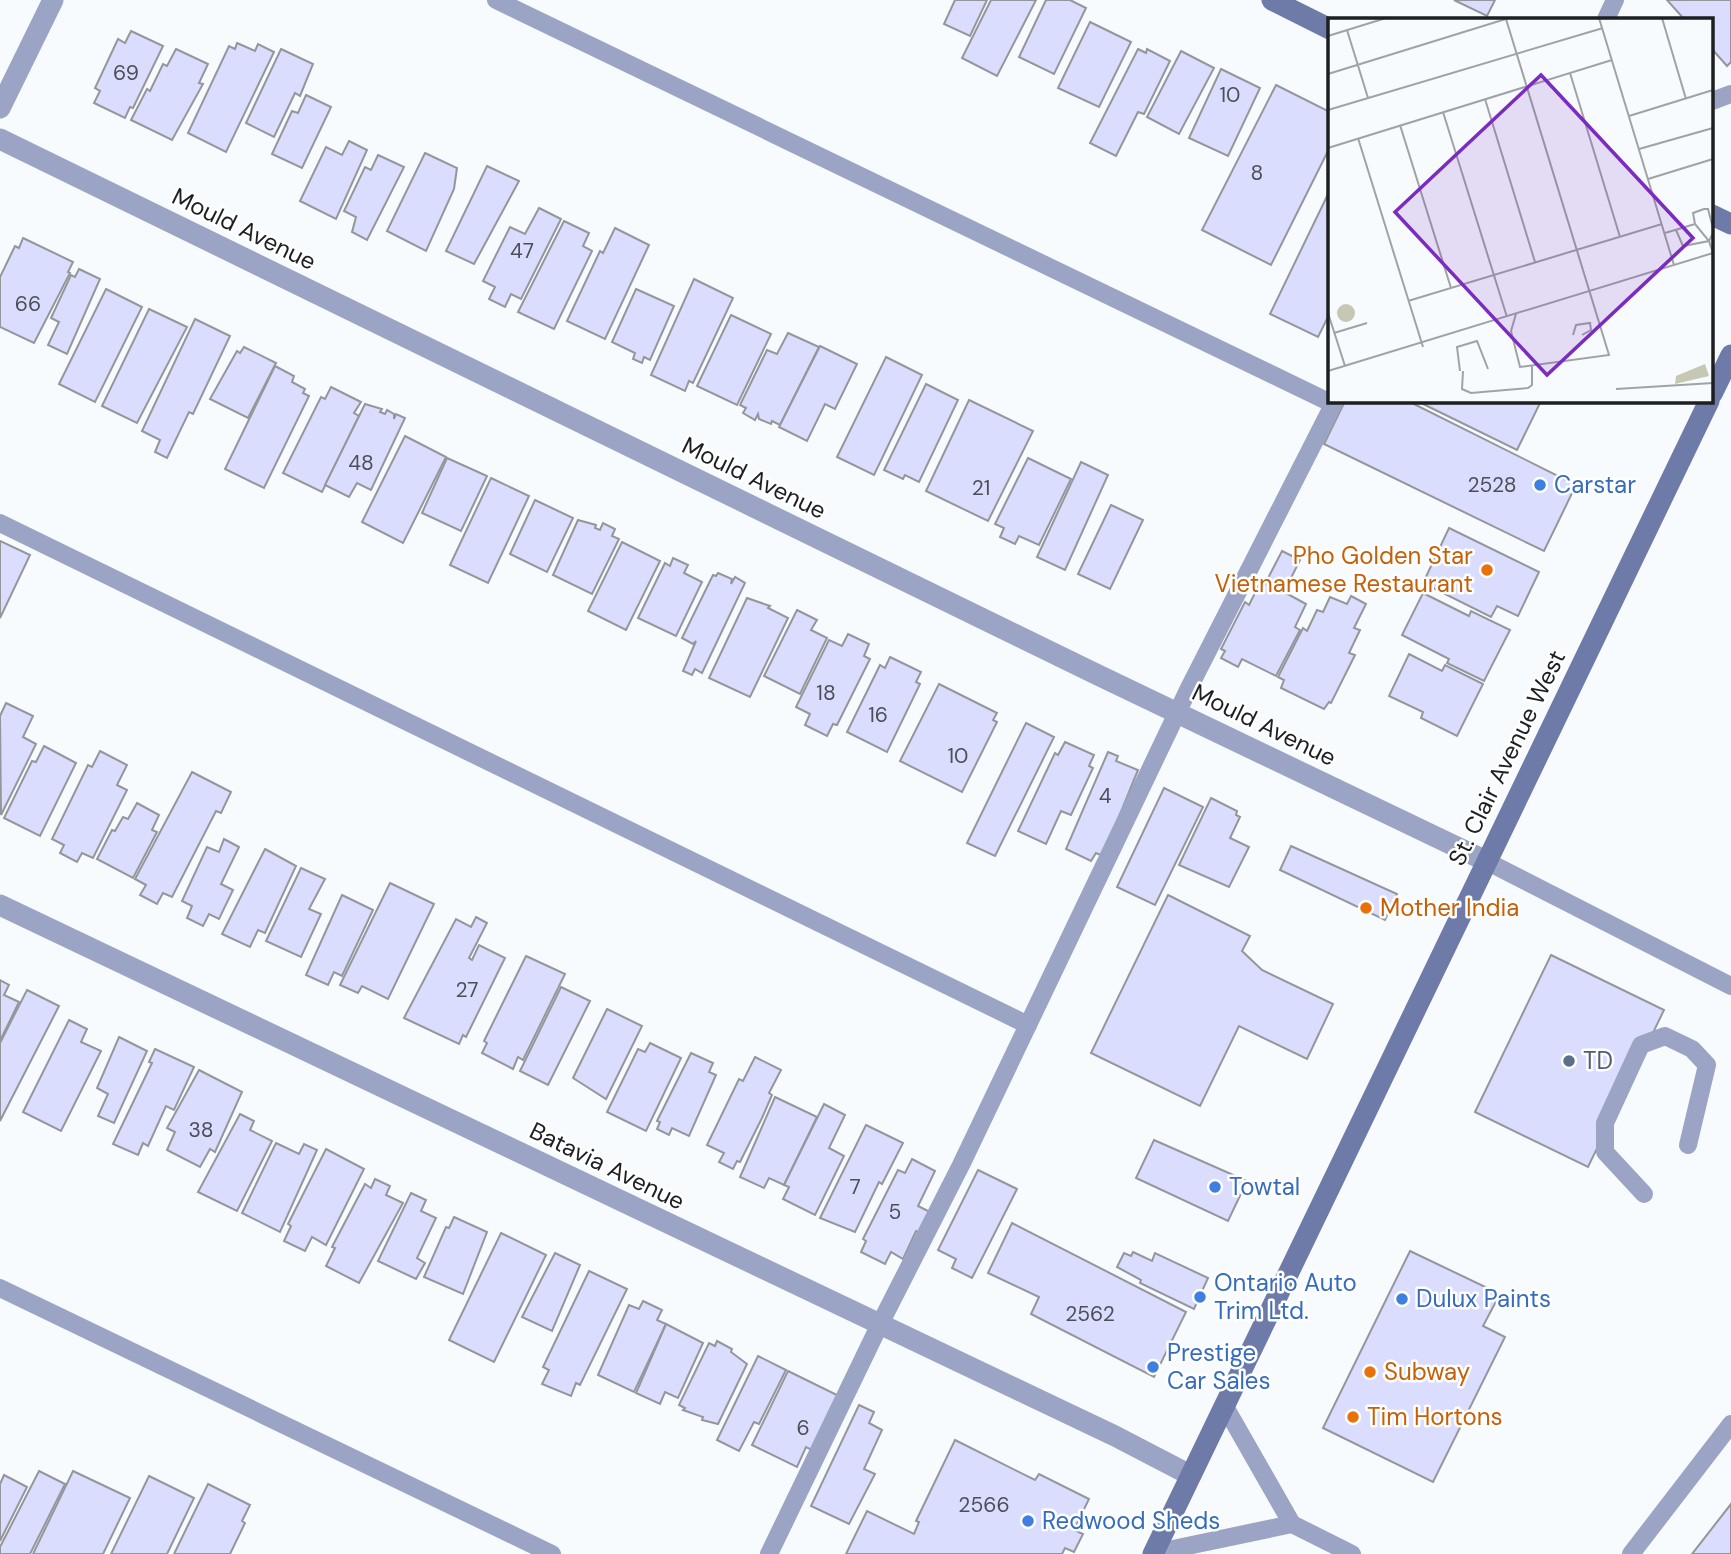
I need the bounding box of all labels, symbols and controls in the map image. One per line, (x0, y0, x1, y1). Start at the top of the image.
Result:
inset map (1328, 18, 1714, 402)
house number: 69 (113, 59, 139, 87)
house number: 10 (1220, 81, 1240, 109)
house number: 8 (1251, 159, 1263, 187)
street label: Mould Avenue (167, 180, 321, 277)
house number: 47 (510, 237, 534, 265)
house number: 66 (15, 290, 41, 318)
street label: Mould Avenue (677, 429, 831, 526)
house number: 48 (348, 449, 374, 477)
place label: Carstar (1554, 469, 1636, 500)
house number: 2528 (1467, 471, 1517, 499)
house number: 21 (972, 474, 990, 502)
marker: Carstar (1532, 477, 1548, 493)
place label: Pho Golden Star Vietnamese Restaurant (1215, 540, 1473, 599)
marker: Pho Golden Star Vietnamese Restaurant (1479, 562, 1495, 578)
street label: St. Clair Avenue West (1441, 645, 1572, 870)
street label: Mould Avenue (1187, 676, 1341, 773)
house number: 18 (816, 679, 836, 707)
house number: 16 (868, 701, 888, 729)
house number: 10 (948, 742, 968, 770)
house number: 4 (1099, 782, 1112, 810)
place label: Mother India (1380, 892, 1519, 923)
marker: Mother India (1358, 900, 1374, 916)
house number: 27 (456, 976, 478, 1004)
place label: TD (1583, 1045, 1613, 1076)
marker: TD (1561, 1053, 1577, 1069)
street label: Batavia Avenue (525, 1115, 690, 1216)
house number: 38 (188, 1116, 214, 1144)
place label: Towtal (1229, 1171, 1300, 1202)
house number: 7 (849, 1173, 861, 1201)
marker: Towtal (1207, 1179, 1223, 1195)
house number: 5 (889, 1198, 901, 1226)
place label: Ontario Auto Trim Ltd. (1214, 1267, 1357, 1326)
place label: Dulux Paints (1416, 1283, 1551, 1314)
marker: Ontario Auto Trim Ltd. (1192, 1289, 1208, 1305)
marker: Dulux Paints (1394, 1291, 1410, 1307)
house number: 2562 (1065, 1300, 1115, 1328)
place label: Prestige Car Sales (1167, 1337, 1271, 1396)
place label: Subway (1384, 1356, 1470, 1387)
marker: Prestige Car Sales (1145, 1359, 1161, 1375)
marker: Subway (1362, 1364, 1378, 1380)
place label: Tim Hortons (1367, 1401, 1503, 1432)
marker: Tim Hortons (1345, 1409, 1361, 1425)
house number: 6 (796, 1414, 810, 1442)
house number: 2566 (958, 1491, 1010, 1519)
place label: Redwood Sheds (1042, 1505, 1220, 1536)
marker: Redwood Sheds (1020, 1513, 1036, 1529)

